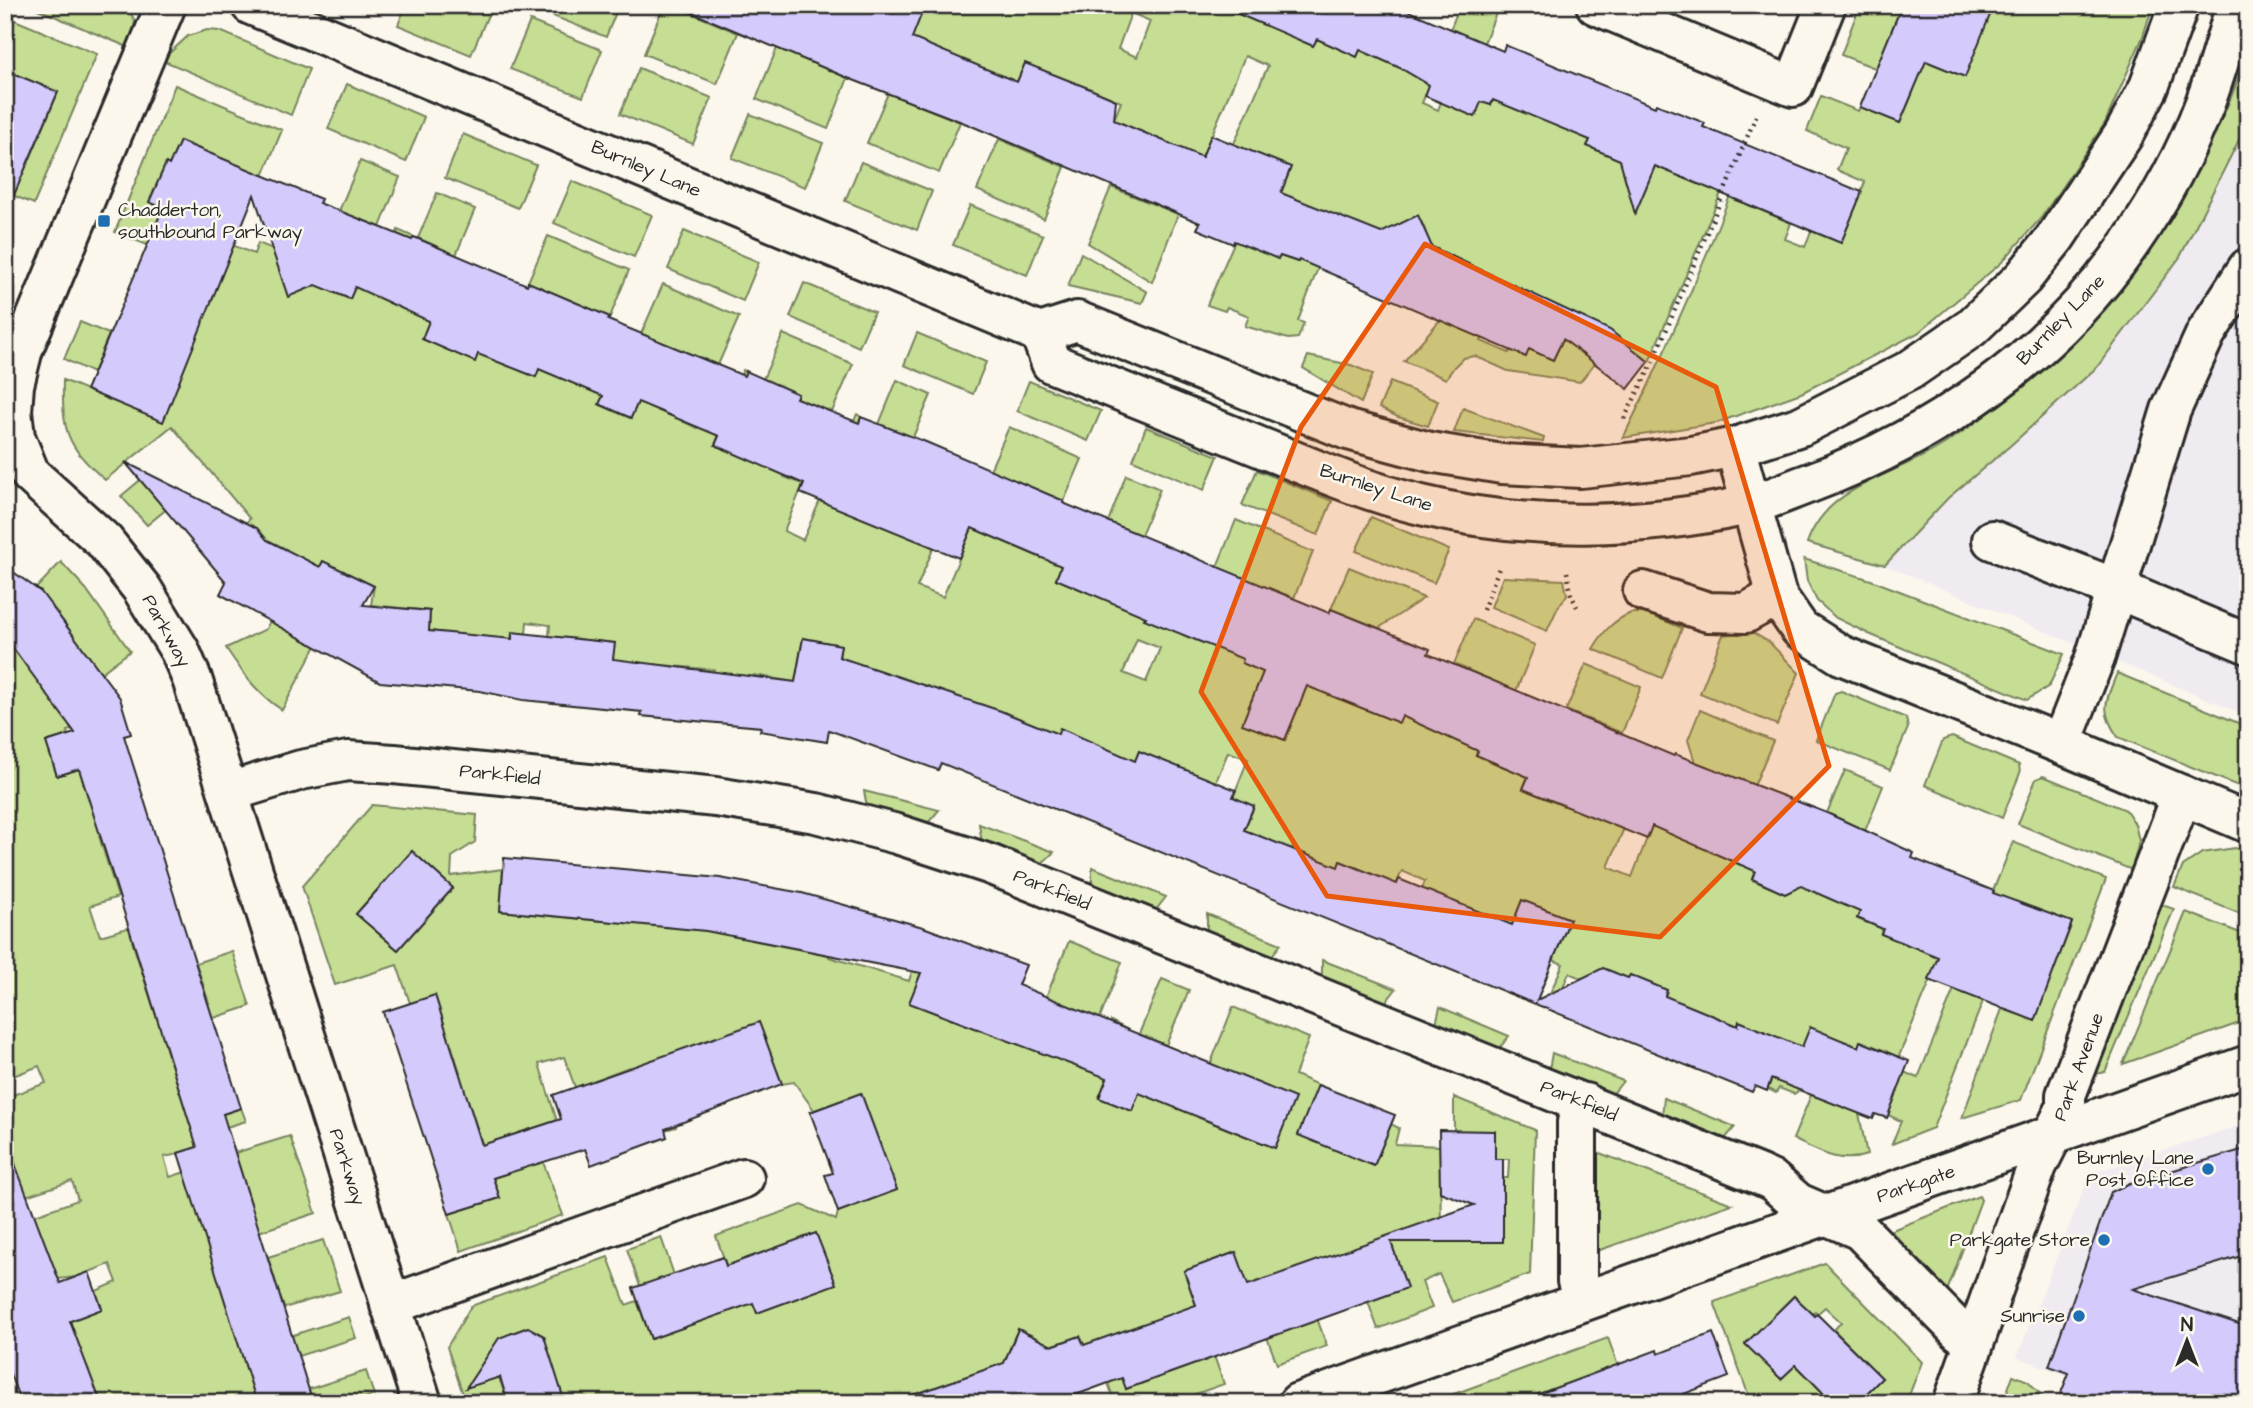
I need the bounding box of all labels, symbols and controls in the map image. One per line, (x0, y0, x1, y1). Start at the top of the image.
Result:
street label: Burnley Lane (586, 134, 705, 205)
place label: Chadderton, southbound Parkway (118, 197, 303, 247)
marker: Chadderton, southbound Parkway (96, 213, 112, 229)
street label: Burnley Lane (2011, 269, 2112, 372)
street label: Burnley Lane (1316, 457, 1436, 520)
street label: Parkway (134, 590, 197, 673)
street label: Parkfield (458, 757, 542, 793)
street label: Parkfield (1009, 862, 1095, 918)
street label: Park Avenue (2047, 1009, 2111, 1125)
street label: Parkfield (1536, 1073, 1622, 1129)
street label: Parkway (321, 1125, 372, 1210)
place label: Burnley Lane Post Office (2077, 1145, 2194, 1194)
street label: Parkgate (1873, 1158, 1959, 1211)
marker: Burnley Lane Post Office (2200, 1161, 2216, 1177)
place label: Parkgate Store (1950, 1227, 2090, 1255)
marker: Parkgate Store (2096, 1232, 2112, 1248)
place label: Sunrise (2000, 1303, 2065, 1330)
north arrow (2152, 1306, 2222, 1376)
marker: Sunrise (2071, 1308, 2087, 1324)
text: N (2181, 1312, 2193, 1339)

